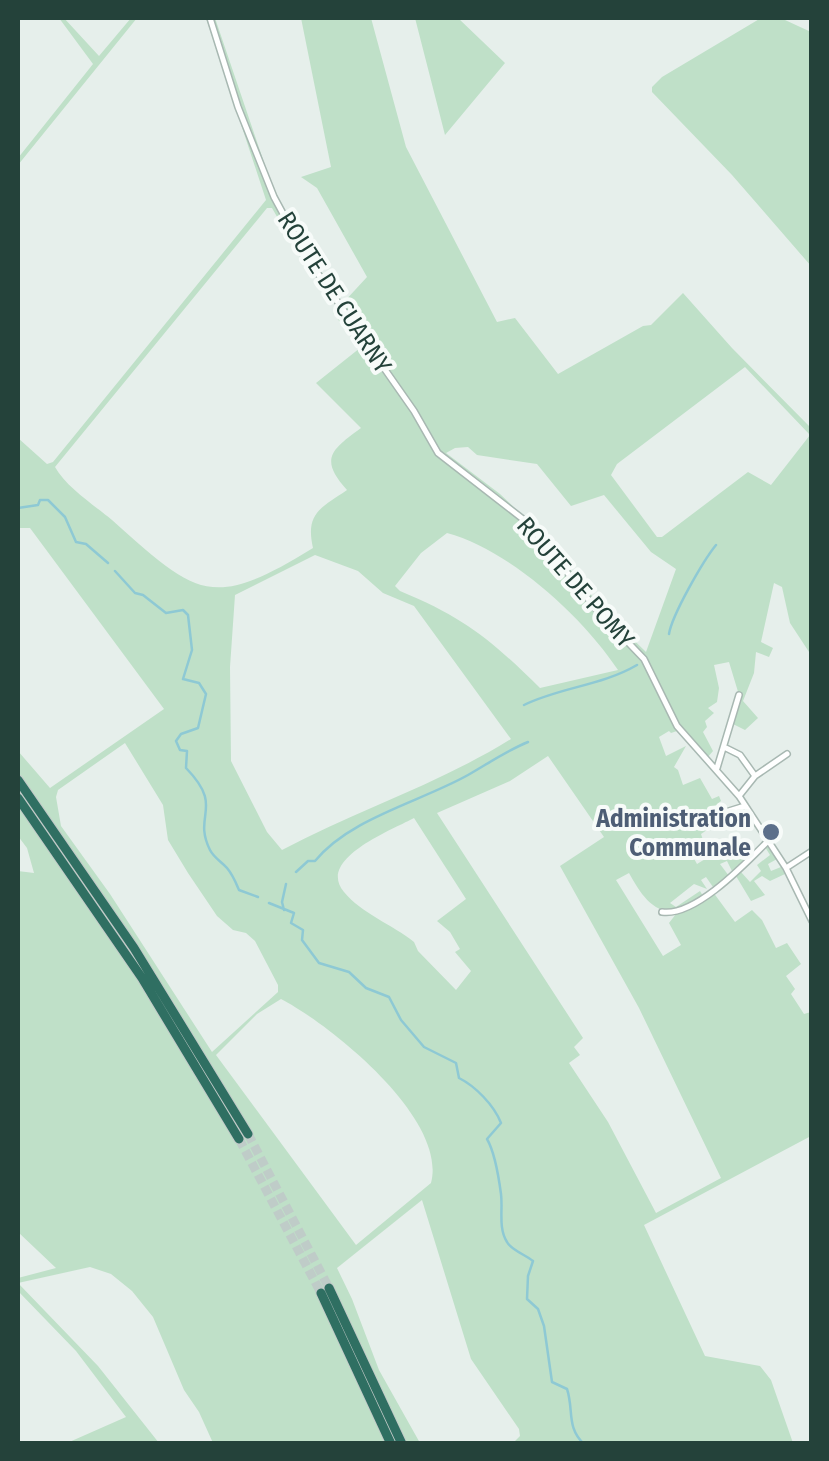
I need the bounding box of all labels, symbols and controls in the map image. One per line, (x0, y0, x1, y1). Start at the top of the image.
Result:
street label: ROUTE DE CUARNY (271, 206, 398, 379)
street label: ROUTE DE POMY (510, 511, 641, 655)
place label: Administration Communale (595, 804, 751, 863)
marker: Administration Communale (760, 821, 782, 843)

